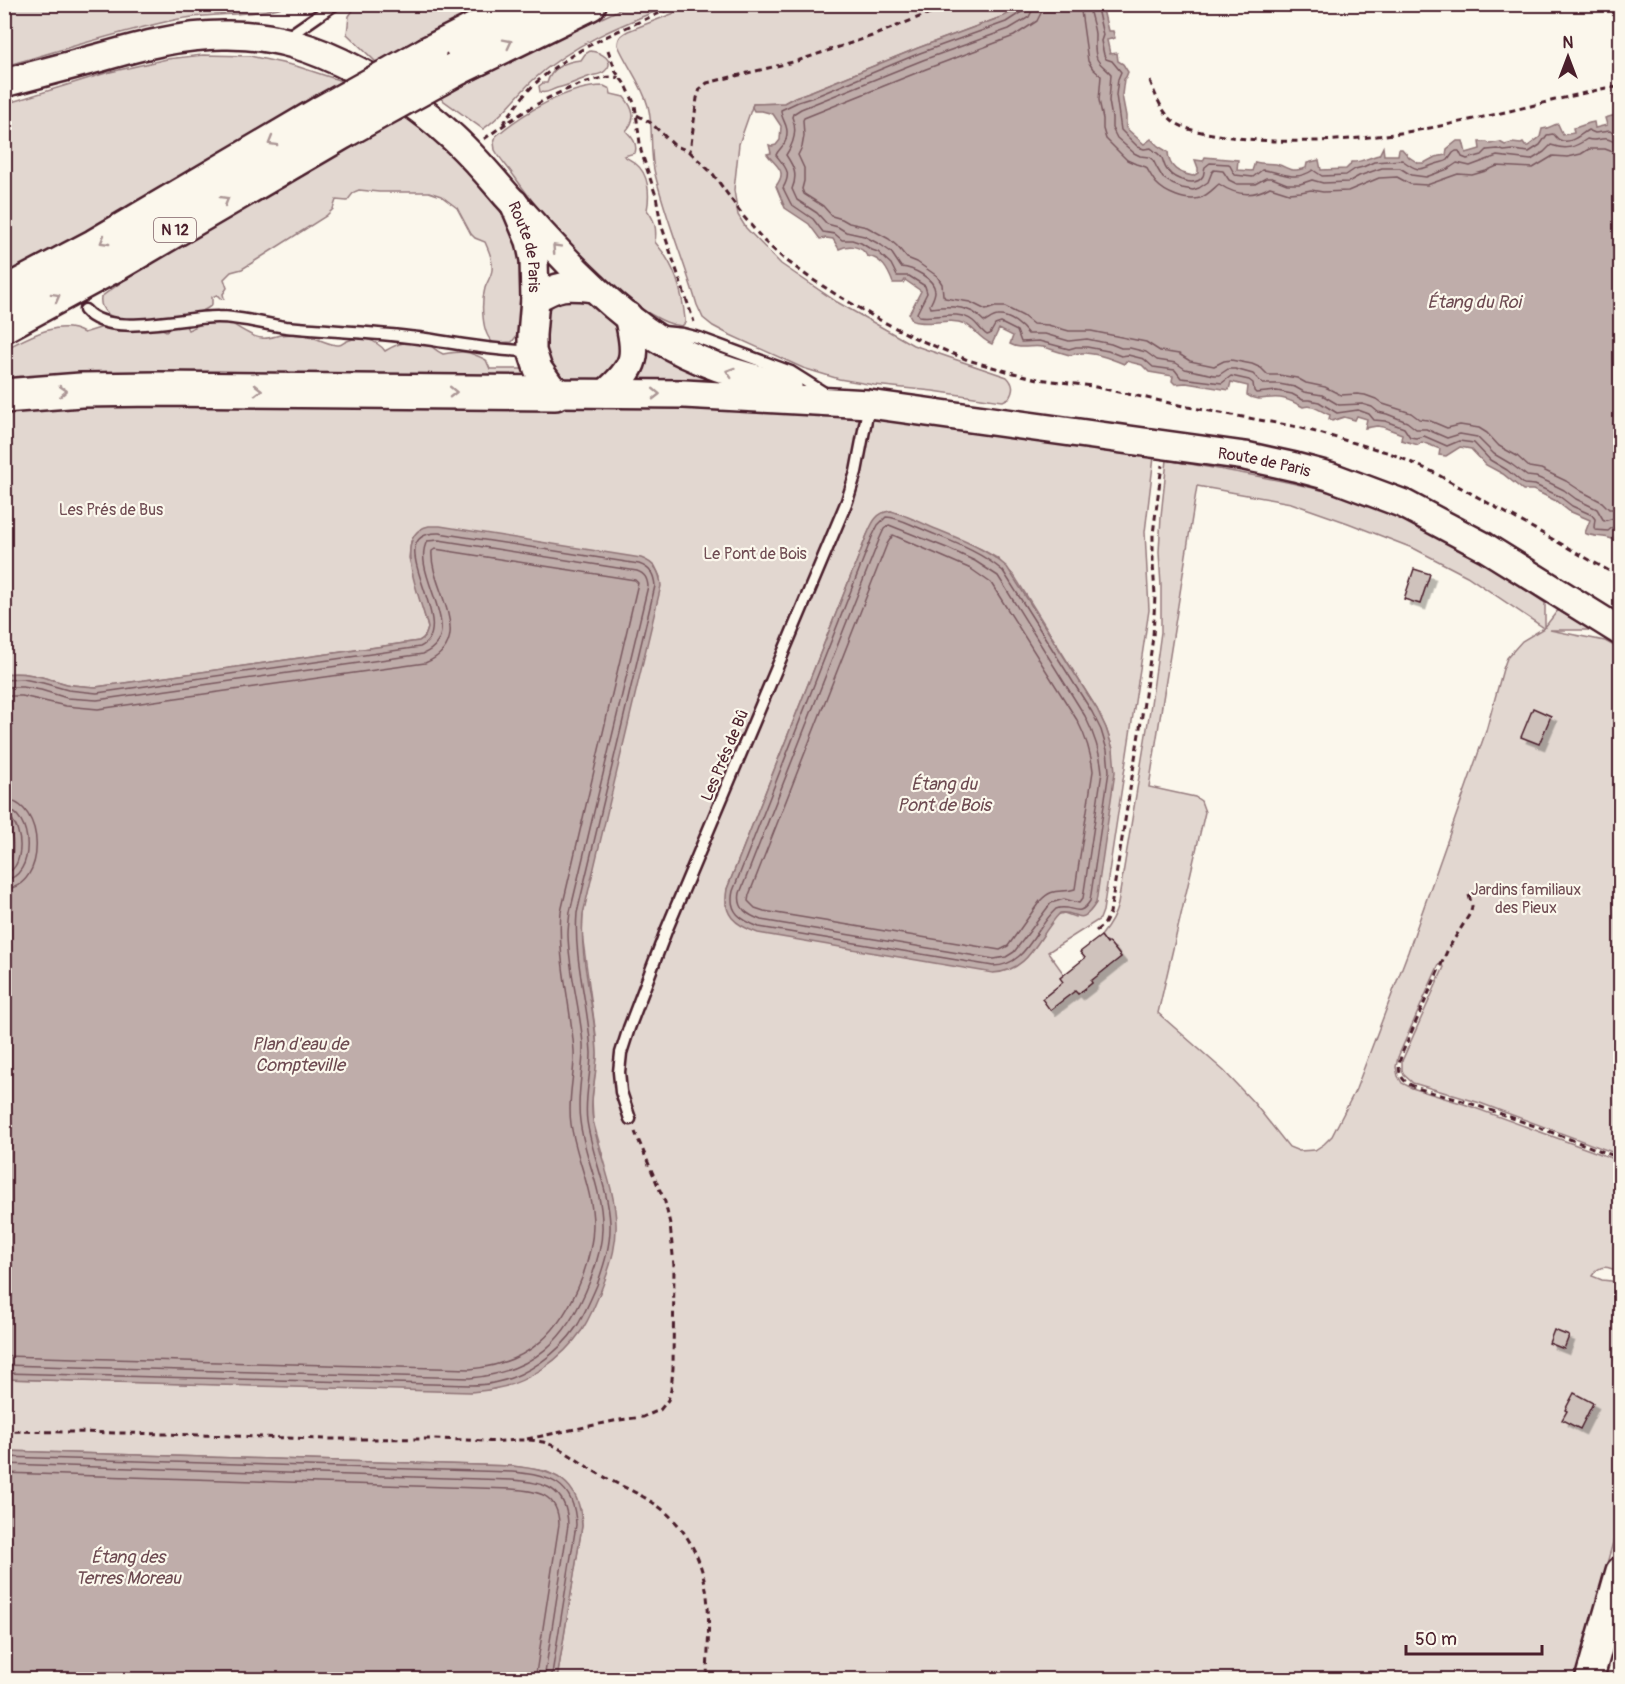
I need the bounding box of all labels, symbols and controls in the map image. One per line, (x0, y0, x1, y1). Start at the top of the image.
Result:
north arrow (1538, 27, 1598, 87)
text: N (1563, 33, 1574, 53)
one-way arrow (502, 39, 513, 50)
one-way arrow (268, 134, 278, 146)
one-way arrow (219, 196, 229, 208)
street label: Route de Paris (503, 198, 544, 293)
road number: N 12 (154, 218, 196, 242)
one-way arrow (100, 233, 110, 245)
one-way arrow (552, 244, 563, 255)
water label: Étang du Roi (1427, 291, 1523, 314)
one-way arrow (50, 293, 60, 304)
one-way arrow (725, 367, 736, 379)
one-way arrow (253, 384, 262, 396)
one-way arrow (58, 385, 67, 398)
one-way arrow (448, 386, 457, 398)
one-way arrow (651, 388, 660, 400)
street label: Route de Paris (1216, 443, 1313, 482)
park label: Les Prés de Bus (59, 500, 163, 520)
park label: Le Pont de Bois (703, 544, 807, 564)
street label: Les Prés de Bû (697, 707, 753, 804)
water label: Étang du Pont de Bois (897, 773, 993, 817)
park label: Jardins familiaux des Pieux (1471, 880, 1581, 918)
water label: Plan d'eau de Compteville (252, 1033, 350, 1077)
water label: Étang des Terres Moreau (75, 1546, 182, 1590)
scale bar (1406, 1618, 1542, 1656)
text: 50 m (1415, 1628, 1457, 1651)

